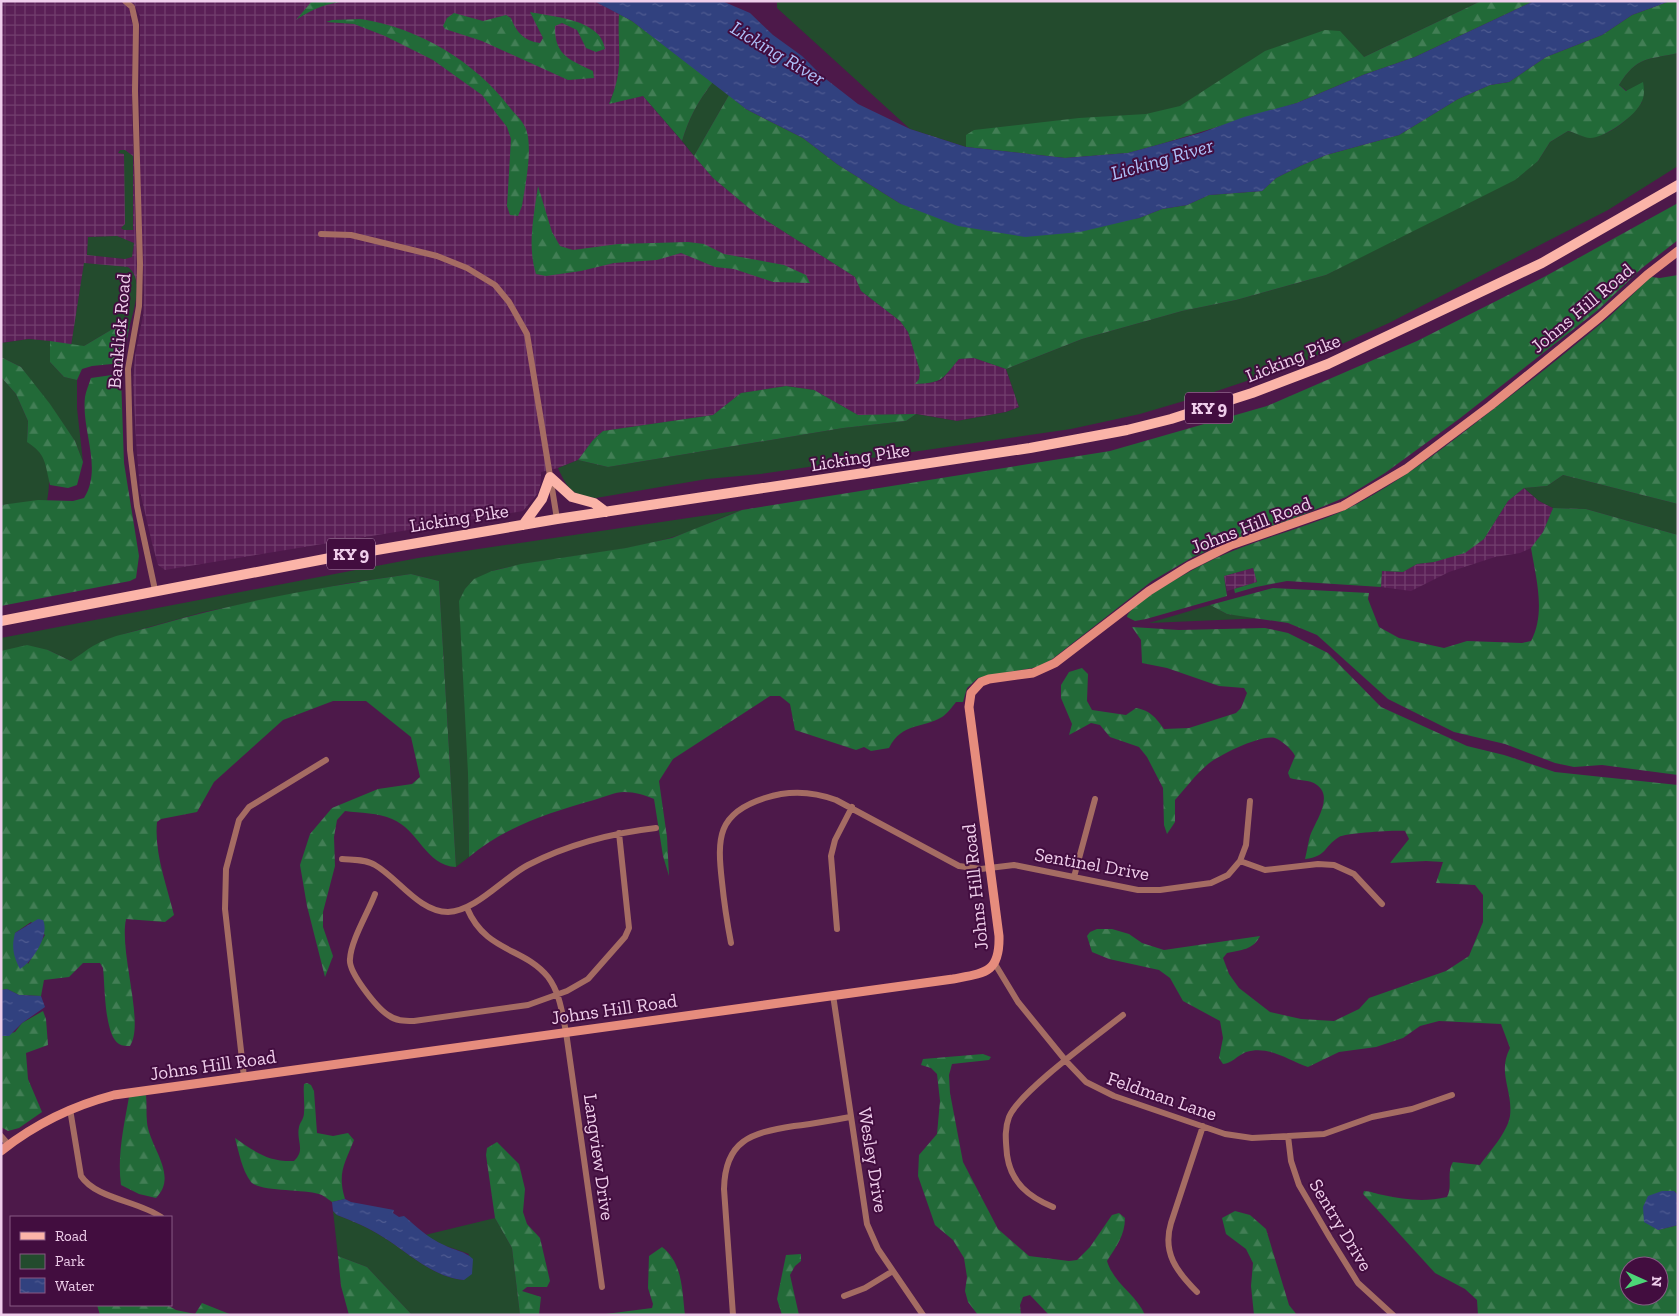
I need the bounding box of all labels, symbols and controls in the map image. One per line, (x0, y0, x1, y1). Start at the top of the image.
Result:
water label: Licking River (727, 16, 829, 90)
water label: Licking River (1108, 133, 1216, 185)
street label: Johns Hill Road (1526, 258, 1638, 358)
street label: Banklick Road (103, 272, 136, 390)
street label: Licking Pike (1242, 329, 1344, 387)
road number: KY 9 (1185, 392, 1233, 423)
street label: Licking Pike (809, 438, 911, 476)
street label: Johns Hill Road (1188, 491, 1315, 559)
street label: Licking Pike (408, 499, 510, 537)
road number: KY 9 (327, 538, 375, 570)
street label: Johns Hill Road (957, 822, 993, 951)
street label: Sentinel Drive (1033, 843, 1151, 885)
street label: Johns Hill Road (549, 989, 679, 1029)
street label: Johns Hill Road (148, 1045, 278, 1085)
street label: Feldman Lane (1104, 1066, 1220, 1126)
street label: Langview Drive (579, 1092, 619, 1222)
street label: Wesley Drive (853, 1106, 893, 1214)
street label: Sentry Drive (1305, 1175, 1377, 1275)
legend (10, 1216, 172, 1306)
text: Road (55, 1227, 88, 1245)
text: Park (55, 1252, 85, 1270)
north arrow (1619, 1256, 1669, 1306)
text: N (1648, 1276, 1665, 1288)
text: Water (55, 1277, 95, 1295)

